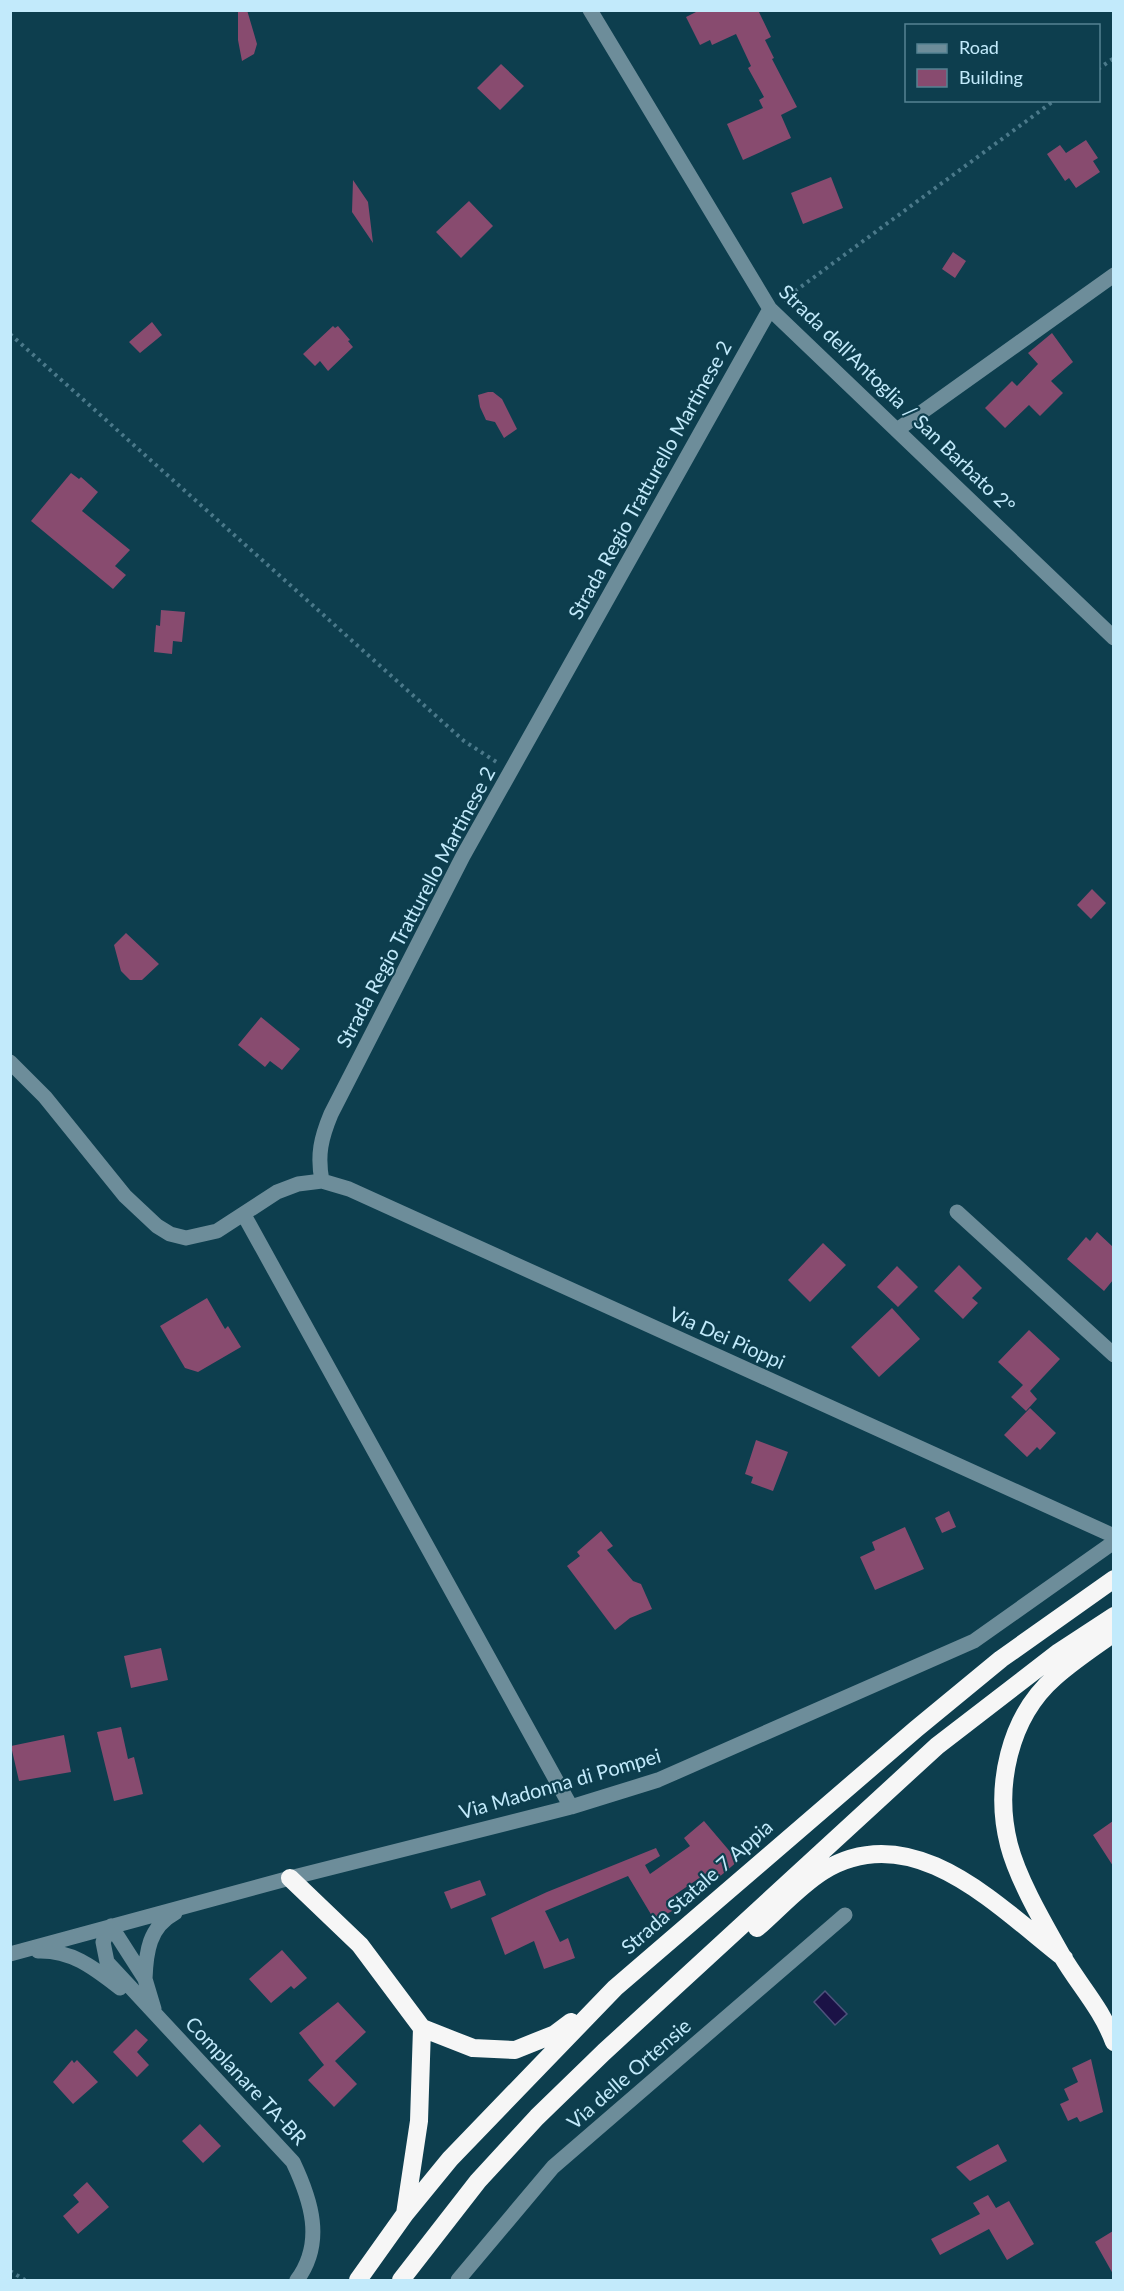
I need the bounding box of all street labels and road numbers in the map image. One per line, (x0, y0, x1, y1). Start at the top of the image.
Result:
street label: Strada dell'Antoglia / San Barbato 2° (775, 279, 1021, 518)
street label: Strada Regio Tratturello Martinese 2 (562, 336, 736, 623)
street label: Strada Regio Tratturello Martinese 2 (331, 762, 500, 1051)
street label: Via Dei Pioppi (666, 1301, 789, 1373)
street label: Via Madonna di Pompei (456, 1743, 663, 1823)
street label: Strada Statale 7 Appia (616, 1814, 777, 1958)
street label: Complanare TA-BR (181, 2011, 313, 2150)
street label: Via delle Ortensie (562, 2013, 695, 2134)

